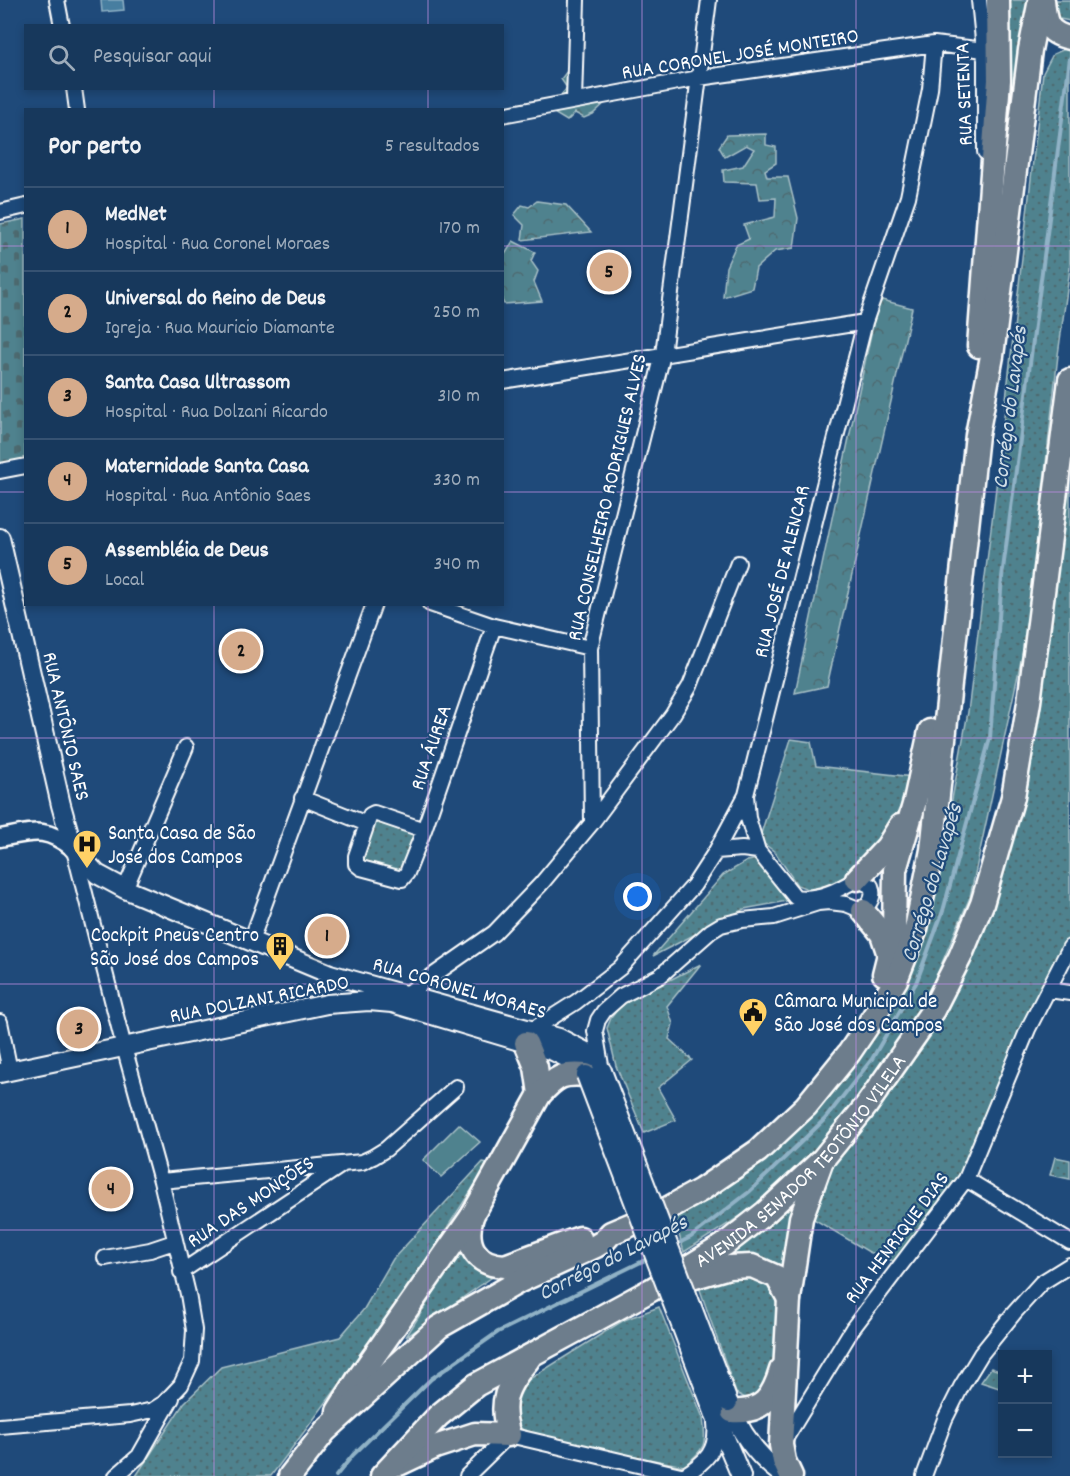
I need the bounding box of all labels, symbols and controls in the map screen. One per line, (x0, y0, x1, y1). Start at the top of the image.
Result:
street label: RUA CORONEL JOSÉ MONTEIRO (620, 22, 861, 90)
search box (24, 24, 504, 90)
icon: search (45, 41, 78, 74)
text: Pesquisar aqui (93, 42, 212, 73)
street label: RUA SETENTA (949, 42, 983, 146)
text: Por perto (48, 129, 141, 166)
text: 5 resultados (385, 133, 480, 161)
text: MedNet (105, 200, 167, 231)
text: 1 (65, 215, 70, 243)
text: 170 m (439, 215, 480, 243)
text: Hospital · Rua Coronel Moraes (105, 231, 330, 259)
pin: 5 (590, 250, 628, 294)
text: Universal do Reino de Deus (105, 284, 326, 315)
text: 2 (63, 299, 72, 327)
text: 250 m (433, 299, 480, 327)
text: Igreja · Rua Mauricio Diamante (105, 315, 335, 343)
water label: Corrégo do Lavapés (986, 324, 1037, 491)
street label: RUA CONSELHEIRO RODRIGUES ALVES (561, 351, 657, 644)
text: Santa Casa Ultrassom (105, 368, 290, 399)
text: 3 (63, 383, 72, 411)
text: 310 m (438, 383, 480, 411)
text: Hospital · Rua Dolzani Ricardo (105, 399, 328, 427)
text: Maternidade Santa Casa (105, 452, 308, 483)
text: 4 (63, 467, 72, 495)
text: 330 m (433, 467, 480, 495)
street label: RUA JOSÉ DE ALENCAR (748, 482, 820, 661)
text: Hospital · Rua Antônio Saes (105, 483, 311, 511)
text: Assembléia de Deus (105, 536, 269, 567)
text: 5 (63, 551, 72, 579)
text: 340 m (434, 551, 480, 579)
text: Local (105, 567, 144, 595)
pin: 2 (222, 628, 260, 674)
street label: RUA ANTÔNIO SAES (32, 649, 96, 804)
street label: RUA ÁUREA (404, 701, 461, 795)
water label: Corrégo do Lavapés (895, 799, 972, 966)
place label: Santa Casa de São José dos Campos (108, 820, 256, 874)
hospital icon: Santa Casa de São José dos Campos (71, 828, 103, 870)
your location (623, 882, 652, 911)
pin: 1 (308, 914, 346, 958)
place label: Cockpit Pneus Centro São José dos Campos (90, 922, 259, 976)
building icon: Cockpit Pneus Centro São José dos Campos (264, 930, 296, 972)
street label: RUA CORONEL MORAES (369, 951, 550, 1029)
street label: RUA DOLZANI RICARDO (167, 969, 352, 1033)
place label: Câmara Municipal de São José dos Campos (774, 988, 943, 1042)
public building icon: Câmara Municipal de São José dos Campos (737, 996, 769, 1038)
pin: 3 (60, 1006, 98, 1052)
street label: AVENIDA SENADOR TEOTÔNIO VILELA (690, 1049, 915, 1277)
street label: RUA DAS MONÇÕES (182, 1150, 321, 1257)
pin: 4 (92, 1166, 130, 1212)
street label: RUA HENRIQUE DIAS (839, 1166, 958, 1311)
water label: Corrégo do Lavapés (534, 1208, 694, 1310)
map controls (998, 1350, 1052, 1458)
button: + (998, 1350, 1052, 1404)
button: − (998, 1404, 1052, 1458)

